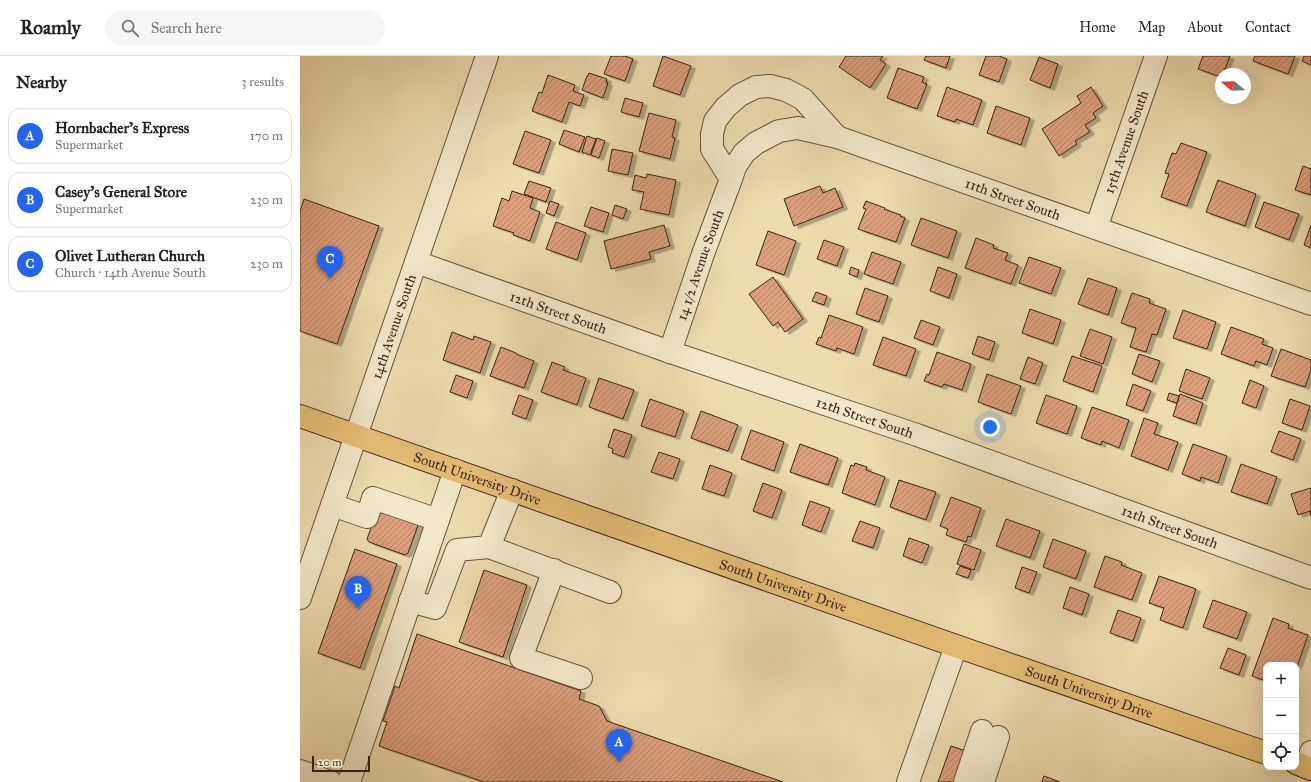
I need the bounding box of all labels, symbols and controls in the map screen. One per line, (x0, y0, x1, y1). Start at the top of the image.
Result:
search box (105, 10, 385, 46)
text: Roamly (20, 16, 81, 39)
icon: search (119, 17, 141, 39)
text: Search here (151, 19, 222, 37)
text: Home (1079, 19, 1116, 36)
text: Map (1138, 19, 1165, 36)
text: About (1187, 19, 1223, 36)
text: Contact (1245, 19, 1291, 36)
north arrow (1215, 68, 1251, 104)
text: Nearby (16, 72, 67, 93)
text: 3 results (241, 74, 284, 90)
street label: 15th Avenue South (1101, 88, 1152, 196)
text: Hornbacher's Express (55, 119, 189, 137)
text: A (26, 128, 34, 144)
text: 170 m (250, 128, 283, 144)
text: Supermarket (55, 137, 123, 153)
street label: 11th Street South (963, 175, 1063, 224)
text: Casey's General Store (55, 183, 187, 201)
text: B (26, 192, 34, 208)
text: 230 m (250, 192, 283, 208)
text: Supermarket (55, 201, 123, 217)
street label: 14 1/2 Avenue South (673, 207, 728, 323)
pin: C (317, 246, 343, 279)
text: Olivet Lutheran Church (55, 247, 205, 265)
text: C (26, 256, 34, 272)
text: 230 m (250, 256, 283, 272)
text: Church · 14th Avenue South (55, 265, 206, 281)
street label: 14th Avenue South (368, 272, 420, 381)
street label: 12th Street South (507, 288, 609, 338)
street label: 12th Street South (814, 394, 916, 442)
your location (980, 417, 1000, 437)
street label: South University Drive (411, 448, 543, 509)
street label: 12th Street South (1119, 502, 1220, 553)
street label: South University Drive (717, 556, 849, 616)
pin: B (345, 576, 371, 609)
map controls (1263, 662, 1299, 770)
button: + (1263, 662, 1299, 698)
street label: South University Drive (1023, 663, 1155, 722)
button: − (1263, 698, 1299, 734)
pin: A (606, 729, 632, 762)
button: locate (1263, 734, 1299, 770)
scale bar (312, 754, 370, 773)
text: 20 m (318, 756, 341, 769)

